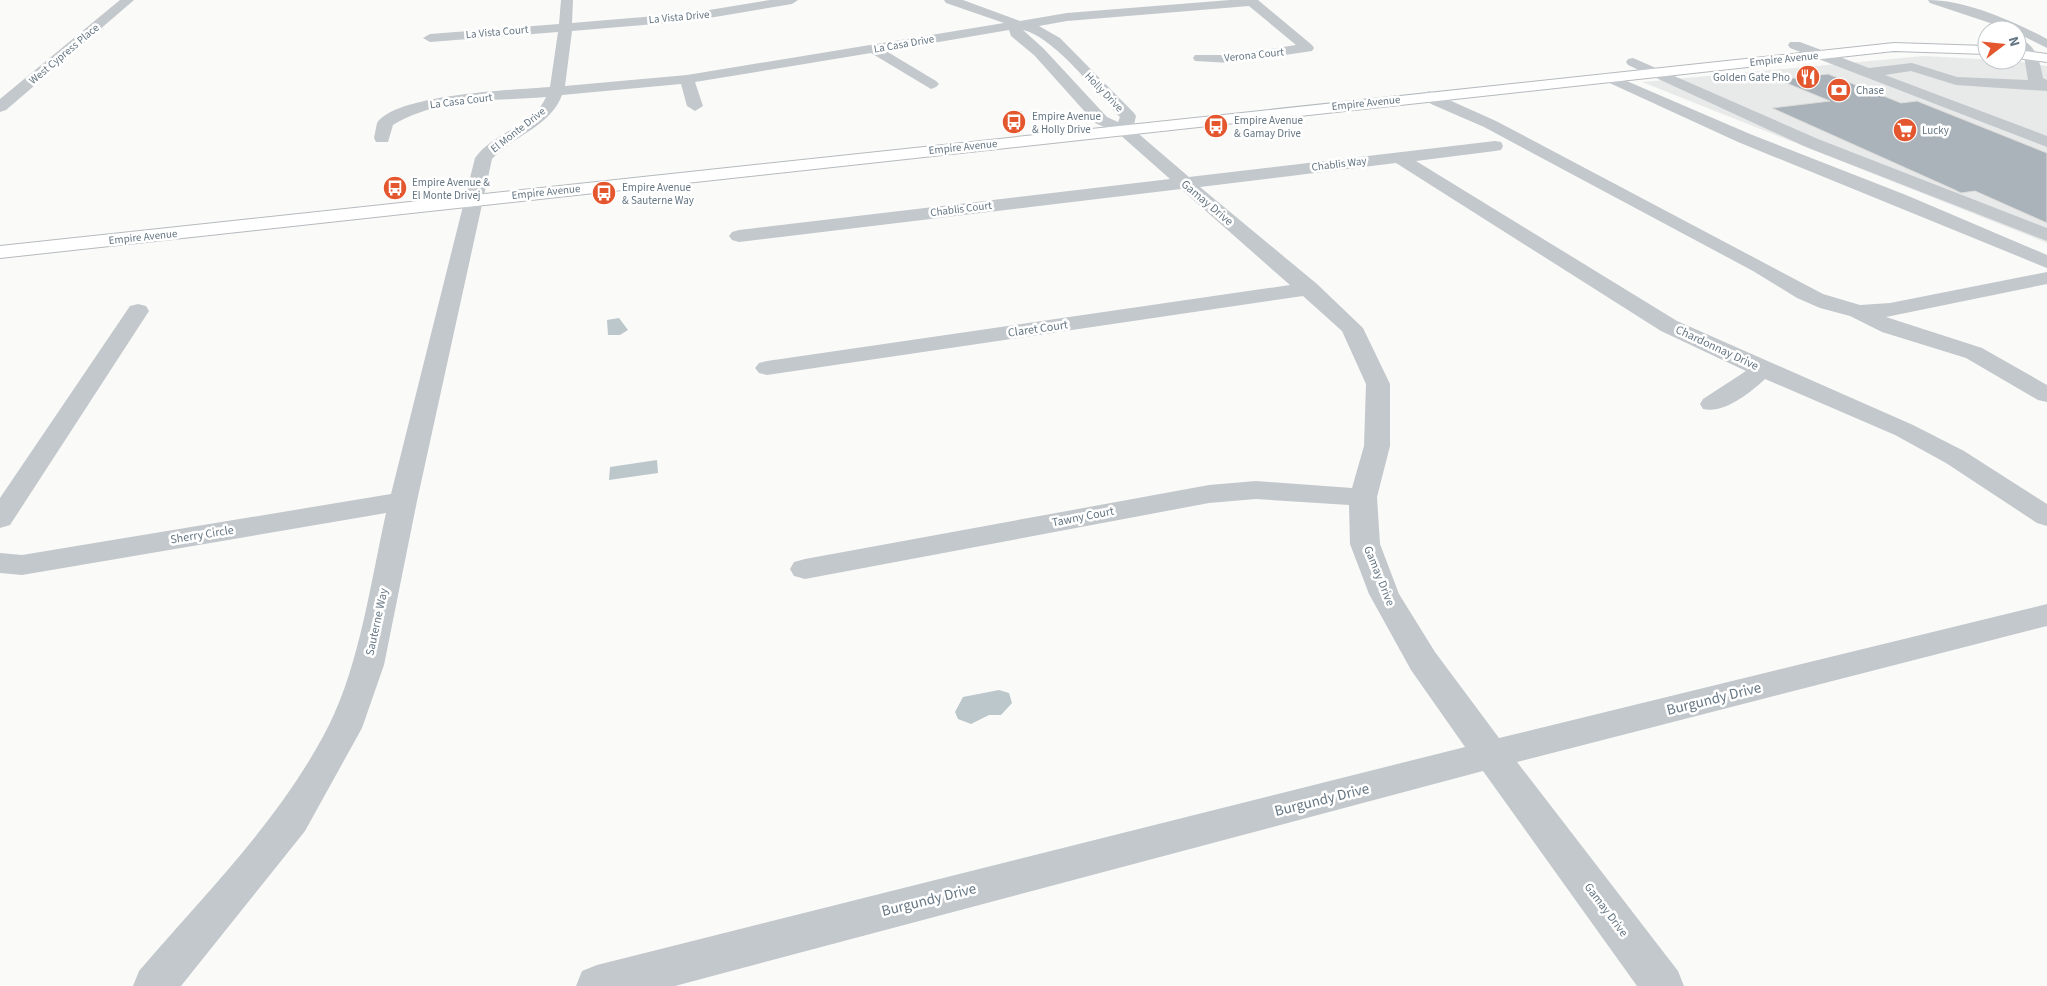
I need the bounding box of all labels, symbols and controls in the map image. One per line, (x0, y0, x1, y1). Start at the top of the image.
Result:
street label: La Vista Drive (648, 7, 711, 27)
street label: West Cypress Place (26, 20, 103, 88)
north arrow (1977, 20, 2027, 70)
street label: La Vista Court (465, 22, 529, 42)
street label: La Casa Drive (873, 31, 936, 57)
text: N (2003, 34, 2024, 49)
street label: Verona Court (1223, 44, 1285, 66)
street label: Empire Avenue (1749, 48, 1820, 70)
restaurant icon: Golden Gate Pho (1795, 64, 1821, 90)
street label: Holly Drive (1081, 69, 1127, 116)
place label: Golden Gate Pho (1713, 70, 1790, 85)
bank icon: Chase (1826, 77, 1852, 103)
place label: Chase (1856, 83, 1884, 98)
street label: La Casa Court (429, 90, 493, 112)
street label: Empire Avenue (1331, 92, 1402, 114)
street label: El Monte Drive (487, 103, 549, 156)
bus stop icon: Empire Avenue & Holly Drive (1001, 109, 1027, 135)
place label: Empire Avenue & Holly Drive (1032, 109, 1102, 137)
bus stop icon: Empire Avenue & Gamay Drive (1203, 113, 1229, 139)
place label: Empire Avenue & Gamay Drive (1234, 113, 1304, 141)
supermarket icon: Lucky (1892, 117, 1918, 143)
place label: Lucky (1922, 123, 1949, 138)
street label: Empire Avenue (928, 136, 999, 158)
street label: Chablis Way (1311, 153, 1367, 175)
bus stop icon: Empire Avenue & El Monte Drivej (382, 175, 408, 201)
place label: Empire Avenue & El Monte Drivej (412, 175, 490, 203)
street label: Gamay Drive (1177, 176, 1237, 230)
bus stop icon: Empire Avenue & Sauterne Way (591, 180, 617, 206)
place label: Empire Avenue & Sauterne Way (622, 180, 694, 208)
street label: Empire Avenue (511, 181, 582, 203)
street label: Chablis Court (929, 198, 993, 220)
street label: Empire Avenue (108, 226, 179, 248)
street label: Claret Court (1007, 316, 1069, 342)
street label: Chardonnay Drive (1673, 321, 1761, 375)
street label: Tawny Court (1050, 503, 1116, 531)
street label: Sherry Circle (169, 522, 235, 548)
street label: Gamay Drive (1359, 543, 1399, 609)
street label: Sauterne Way (362, 586, 393, 657)
street label: Burgundy Drive (1664, 677, 1764, 721)
street label: Burgundy Drive (1272, 778, 1372, 822)
street label: Burgundy Drive (879, 878, 979, 922)
street label: Gamay Drive (1580, 880, 1632, 940)

